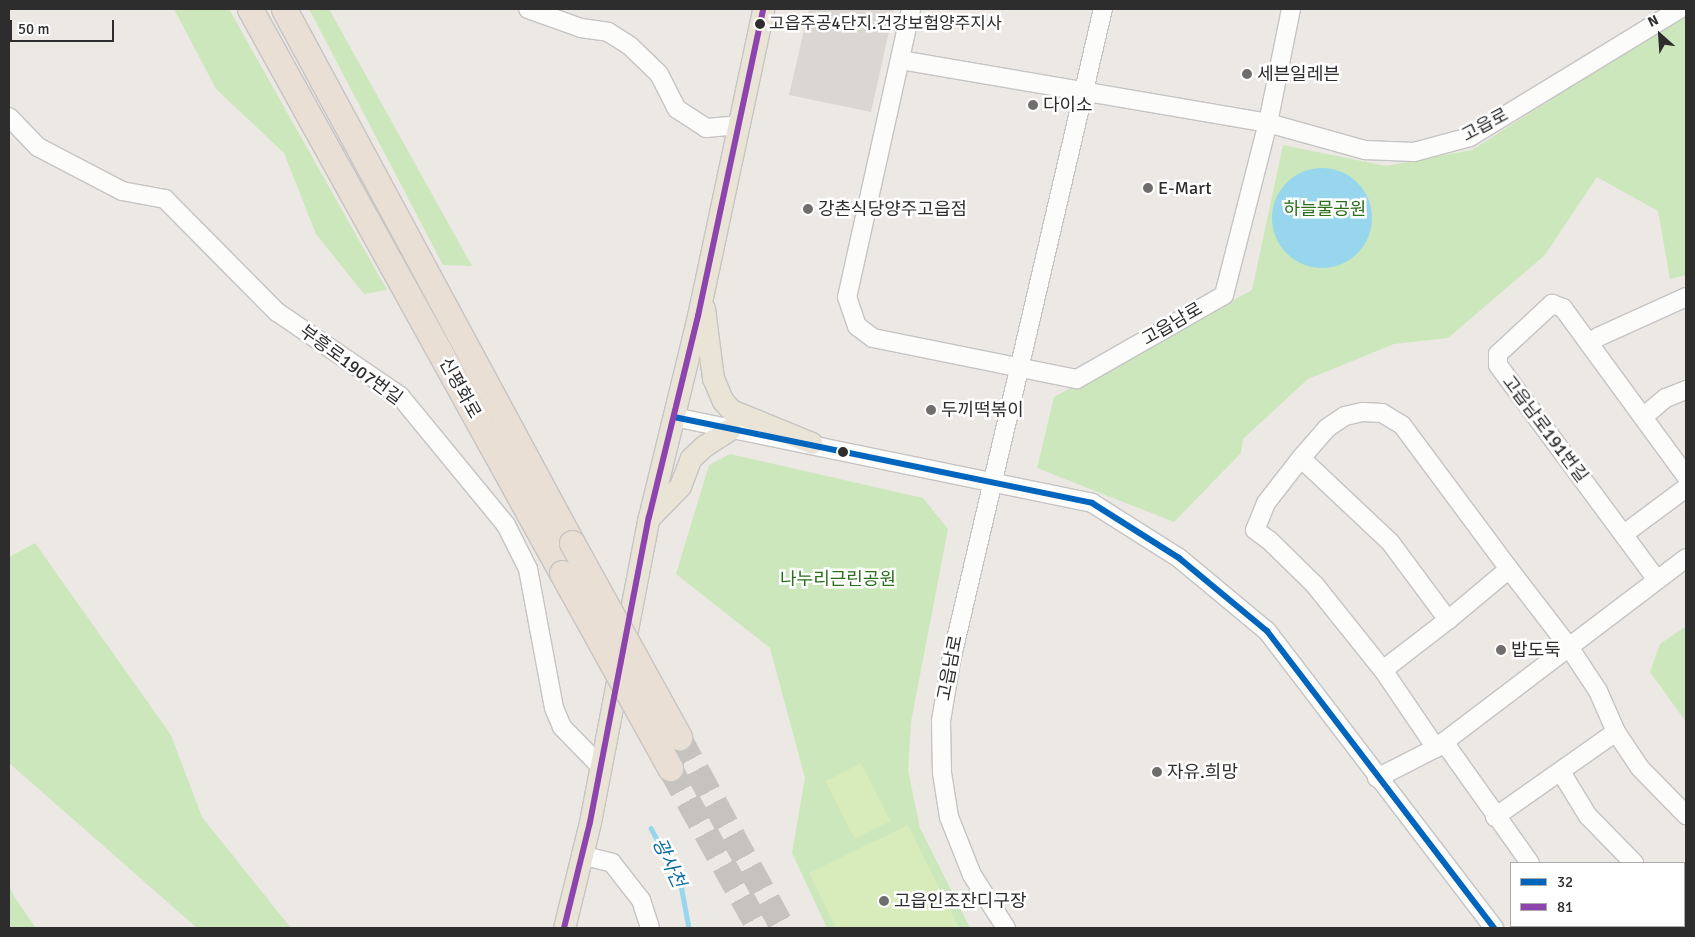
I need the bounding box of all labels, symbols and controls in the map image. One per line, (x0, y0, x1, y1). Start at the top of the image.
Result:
scale bar (12, 10, 116, 42)
north arrow (1635, 10, 1685, 60)
text: N (1645, 11, 1661, 31)
place label: 고읍주공4단지.건강보험양주지사 (769, 14, 1002, 34)
marker: 고읍주공4단지.건강보험양주지사 (755, 19, 765, 29)
text: 50 m (18, 20, 49, 38)
place label: 세븐일레븐 (1257, 63, 1340, 85)
marker: 세븐일레븐 (1241, 68, 1253, 80)
place label: 다이소 (1043, 94, 1093, 116)
marker: 다이소 (1027, 99, 1039, 111)
street label: 고읍로 (1458, 104, 1512, 146)
place label: E-Mart (1158, 177, 1211, 199)
marker: E-Mart (1142, 182, 1154, 194)
place label: 강촌식당양주고읍점 (818, 198, 967, 220)
park label: 하늘물공원 (1284, 198, 1366, 220)
marker: 강촌식당양주고읍점 (802, 203, 814, 215)
street label: 고읍남로 (1138, 298, 1206, 350)
street label: 부흥로1907번길 (295, 321, 407, 409)
street label: 신평화로 (434, 354, 486, 422)
street label: 고읍남로191번길 (1498, 371, 1592, 487)
place label: 두끼떡볶이 (941, 399, 1024, 421)
marker: 두끼떡볶이 (925, 404, 937, 416)
unlabelled marker (838, 447, 848, 457)
park label: 나누리근린공원 (780, 568, 896, 590)
street label: 고읍남로 (933, 633, 967, 703)
place label: 밥도둑 (1511, 639, 1561, 661)
marker: 밥도둑 (1495, 644, 1507, 656)
place label: 자유.희망 (1167, 761, 1238, 783)
marker: 자유.희망 (1151, 766, 1163, 778)
water label: 광사천 (647, 834, 689, 892)
legend (1510, 862, 1685, 927)
text: 32 (1557, 873, 1573, 891)
place label: 고읍인조잔디구장 (894, 890, 1026, 912)
marker: 고읍인조잔디구장 (878, 895, 890, 907)
text: 81 (1557, 898, 1573, 916)

